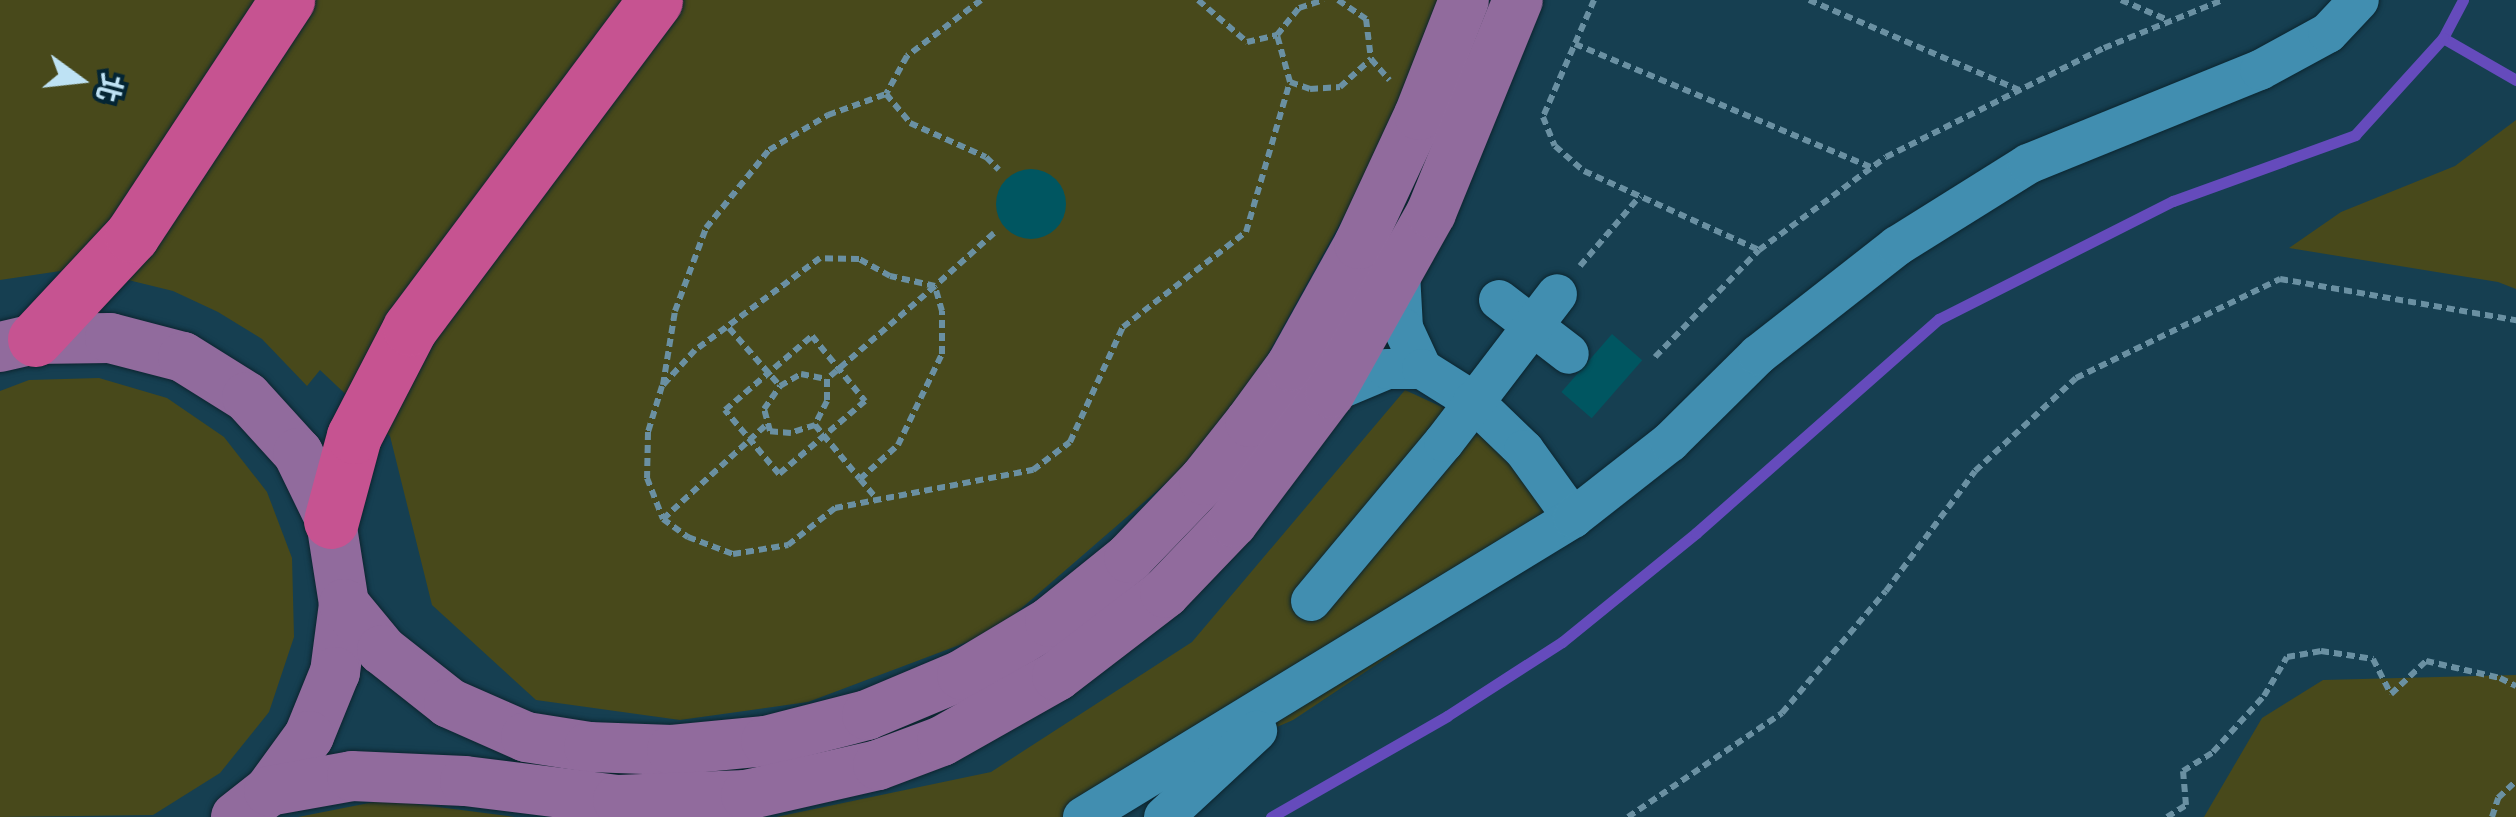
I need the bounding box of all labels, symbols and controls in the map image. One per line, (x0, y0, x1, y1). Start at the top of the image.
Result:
north arrow (30, 30, 130, 130)
text: 北 (87, 69, 131, 106)

